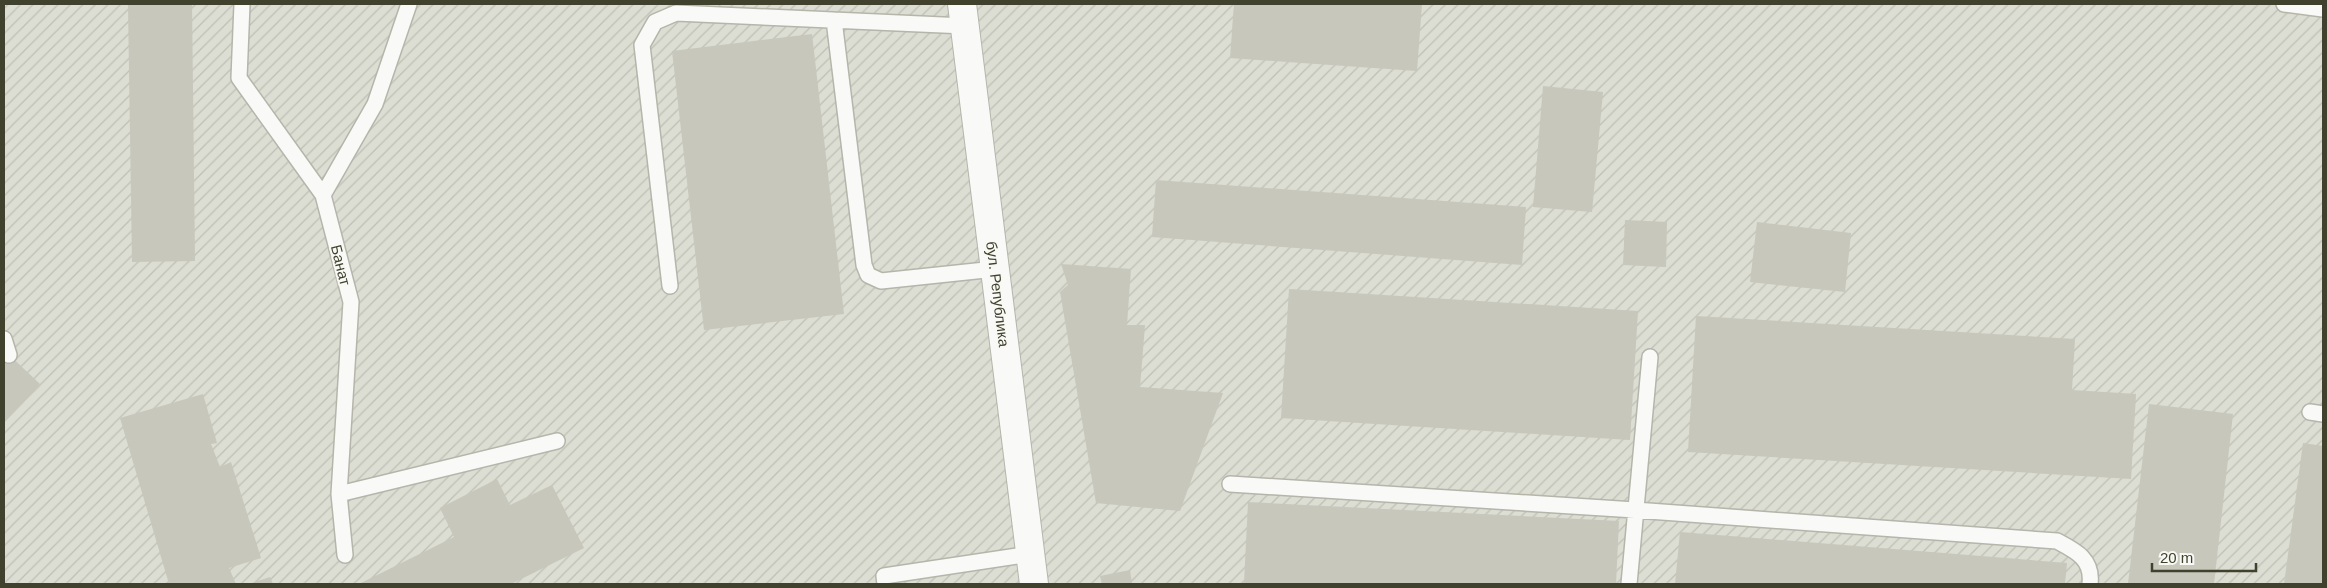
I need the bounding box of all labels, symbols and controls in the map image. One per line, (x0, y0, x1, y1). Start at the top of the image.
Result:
street label: бул. Република (983, 240, 1013, 348)
street label: Банат (328, 243, 354, 287)
scale bar (2152, 540, 2256, 572)
text: 20 m (2160, 549, 2193, 566)

